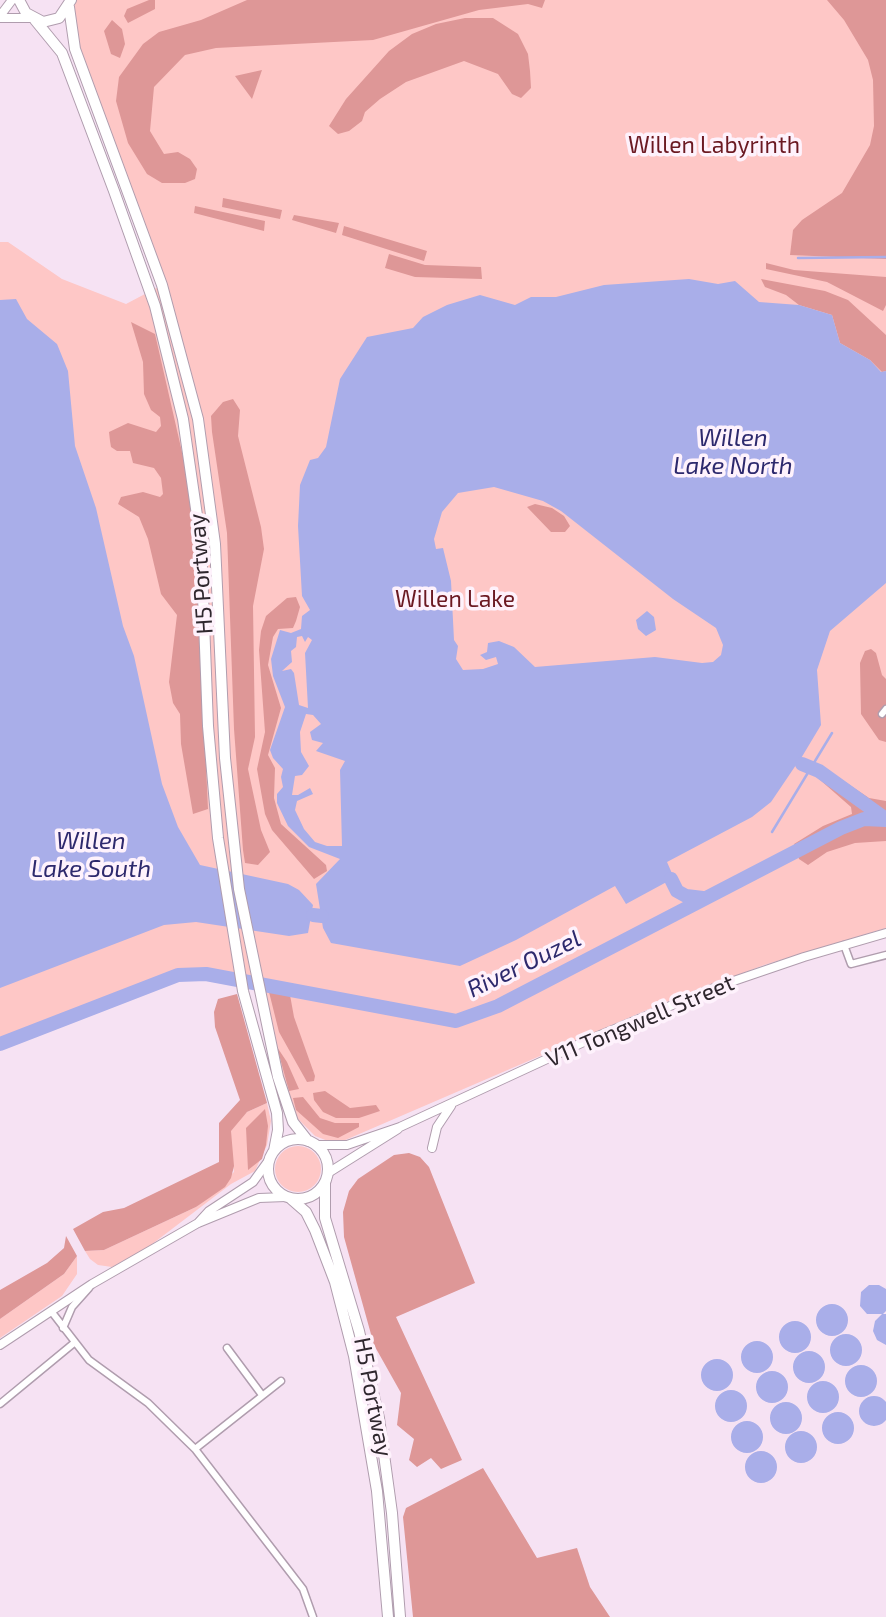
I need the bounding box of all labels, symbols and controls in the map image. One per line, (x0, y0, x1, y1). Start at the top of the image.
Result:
park label: Willen Labyrinth (628, 131, 800, 159)
water label: Willen Lake North (673, 424, 793, 480)
street label: H5 Portway (183, 513, 219, 635)
park label: Willen Lake (395, 585, 515, 613)
water label: Willen Lake South (31, 827, 151, 883)
water label: River Ouzel (462, 924, 586, 1004)
street label: V11 Tongwell Street (542, 969, 738, 1073)
street label: H5 Portway (348, 1335, 398, 1459)

